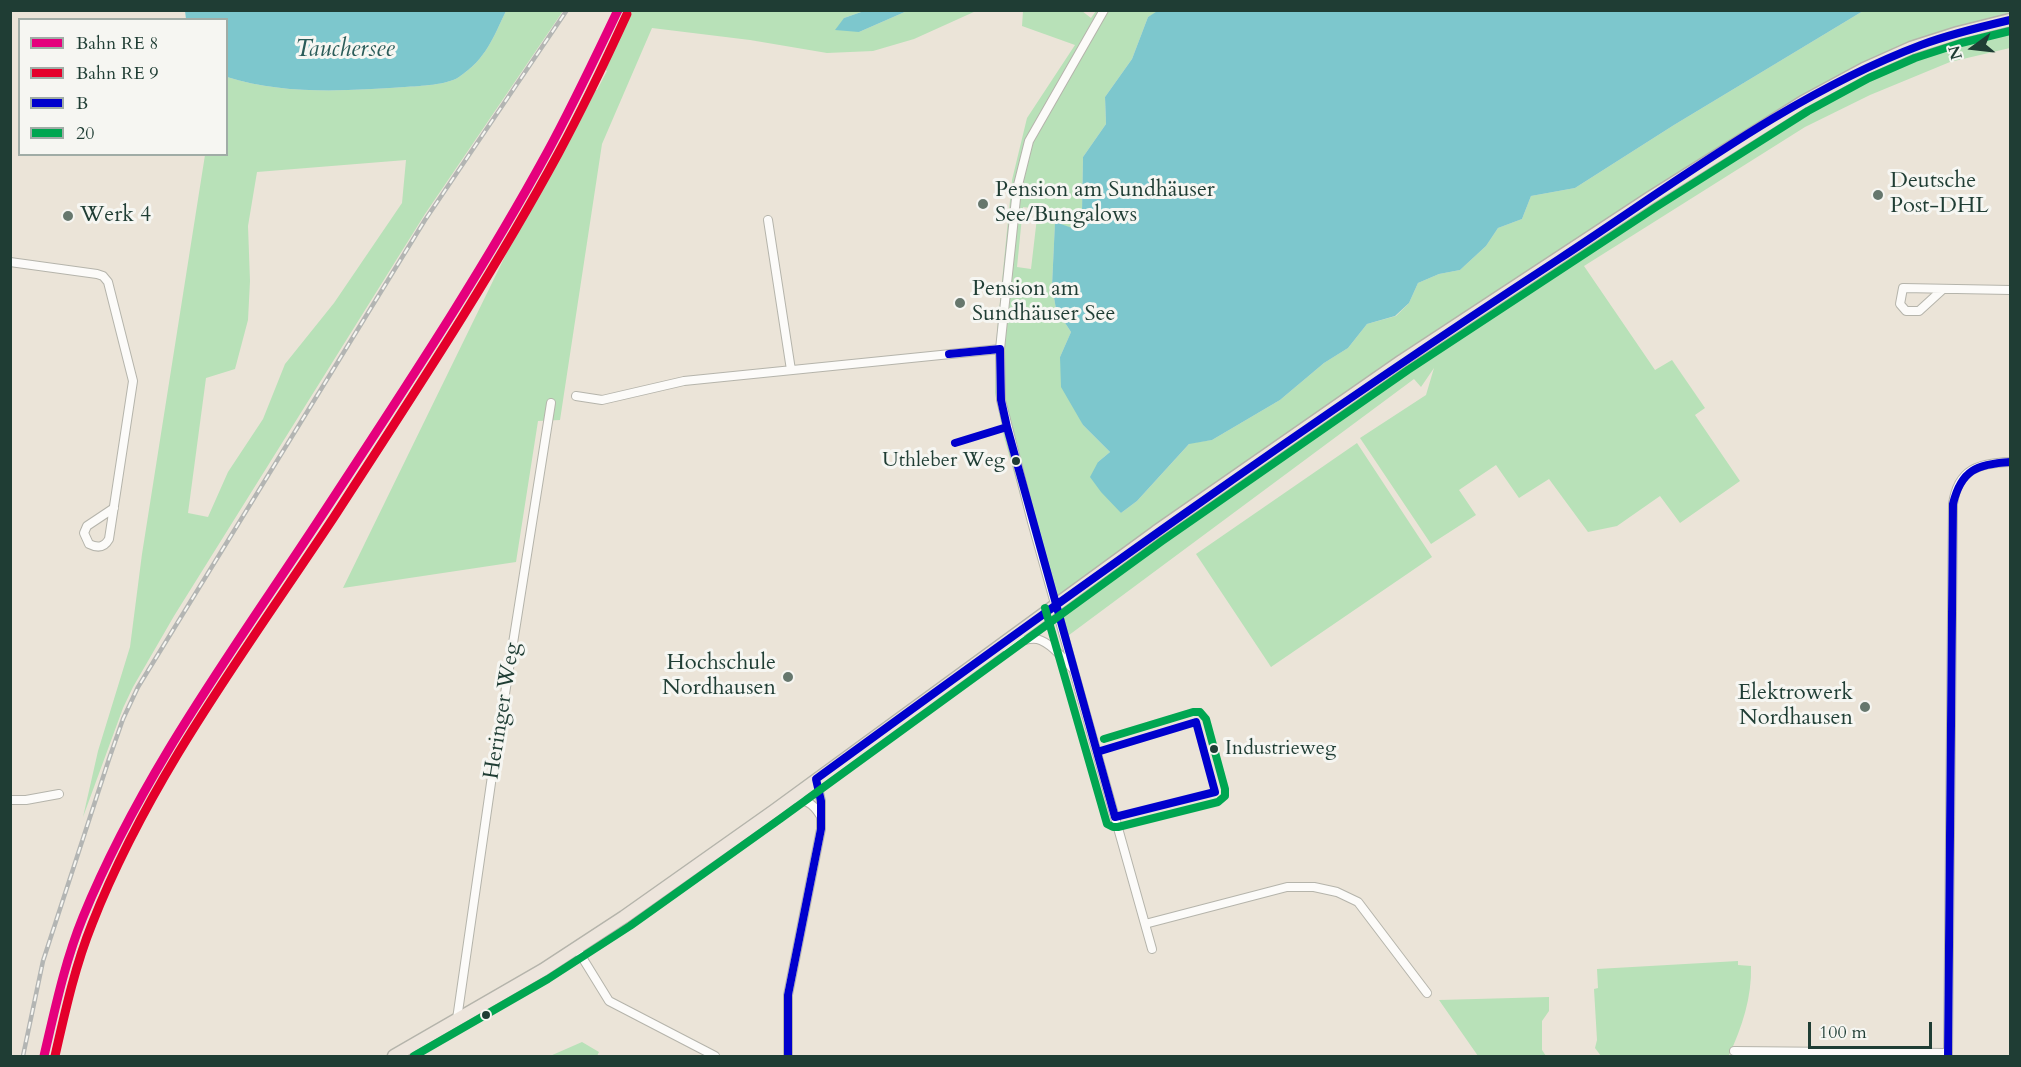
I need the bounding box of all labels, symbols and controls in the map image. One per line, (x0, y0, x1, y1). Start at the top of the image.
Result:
legend (18, 18, 228, 156)
north arrow (1943, 18, 2003, 78)
text: Bahn RE 8 (76, 31, 159, 56)
water label: Tauchersee (295, 36, 395, 64)
text: N (1943, 43, 1968, 62)
text: Bahn RE 9 (76, 61, 159, 86)
text: B (76, 91, 88, 116)
text: 20 (76, 121, 94, 146)
place label: Deutsche Post-DHL (1890, 169, 1989, 220)
place label: Pension am Sundhäuser See/Bungalows (995, 178, 1215, 230)
marker: Deutsche Post-DHL (1871, 188, 1885, 202)
marker: Pension am Sundhäuser See/Bungalows (976, 197, 990, 211)
place label: Werk 4 (80, 203, 151, 229)
marker: Werk 4 (61, 209, 75, 223)
place label: Pension am Sundhäuser See (972, 277, 1115, 328)
marker: Pension am Sundhäuser See (953, 296, 967, 310)
place label: Uthleber Weg (882, 449, 1005, 473)
marker: Uthleber Weg (1010, 455, 1022, 467)
street label: Heringer Weg (479, 641, 527, 781)
place label: Hochschule Nordhausen (662, 651, 776, 702)
marker: Hochschule Nordhausen (781, 670, 795, 684)
place label: Elektrowerk Nordhausen (1738, 681, 1853, 732)
marker: Elektrowerk Nordhausen (1858, 700, 1872, 714)
place label: Industrieweg (1225, 737, 1336, 761)
marker: Industrieweg (1208, 743, 1220, 755)
unlabelled marker (480, 1009, 492, 1021)
scale bar (1811, 1010, 1936, 1048)
text: 100 m (1819, 1020, 1867, 1045)

